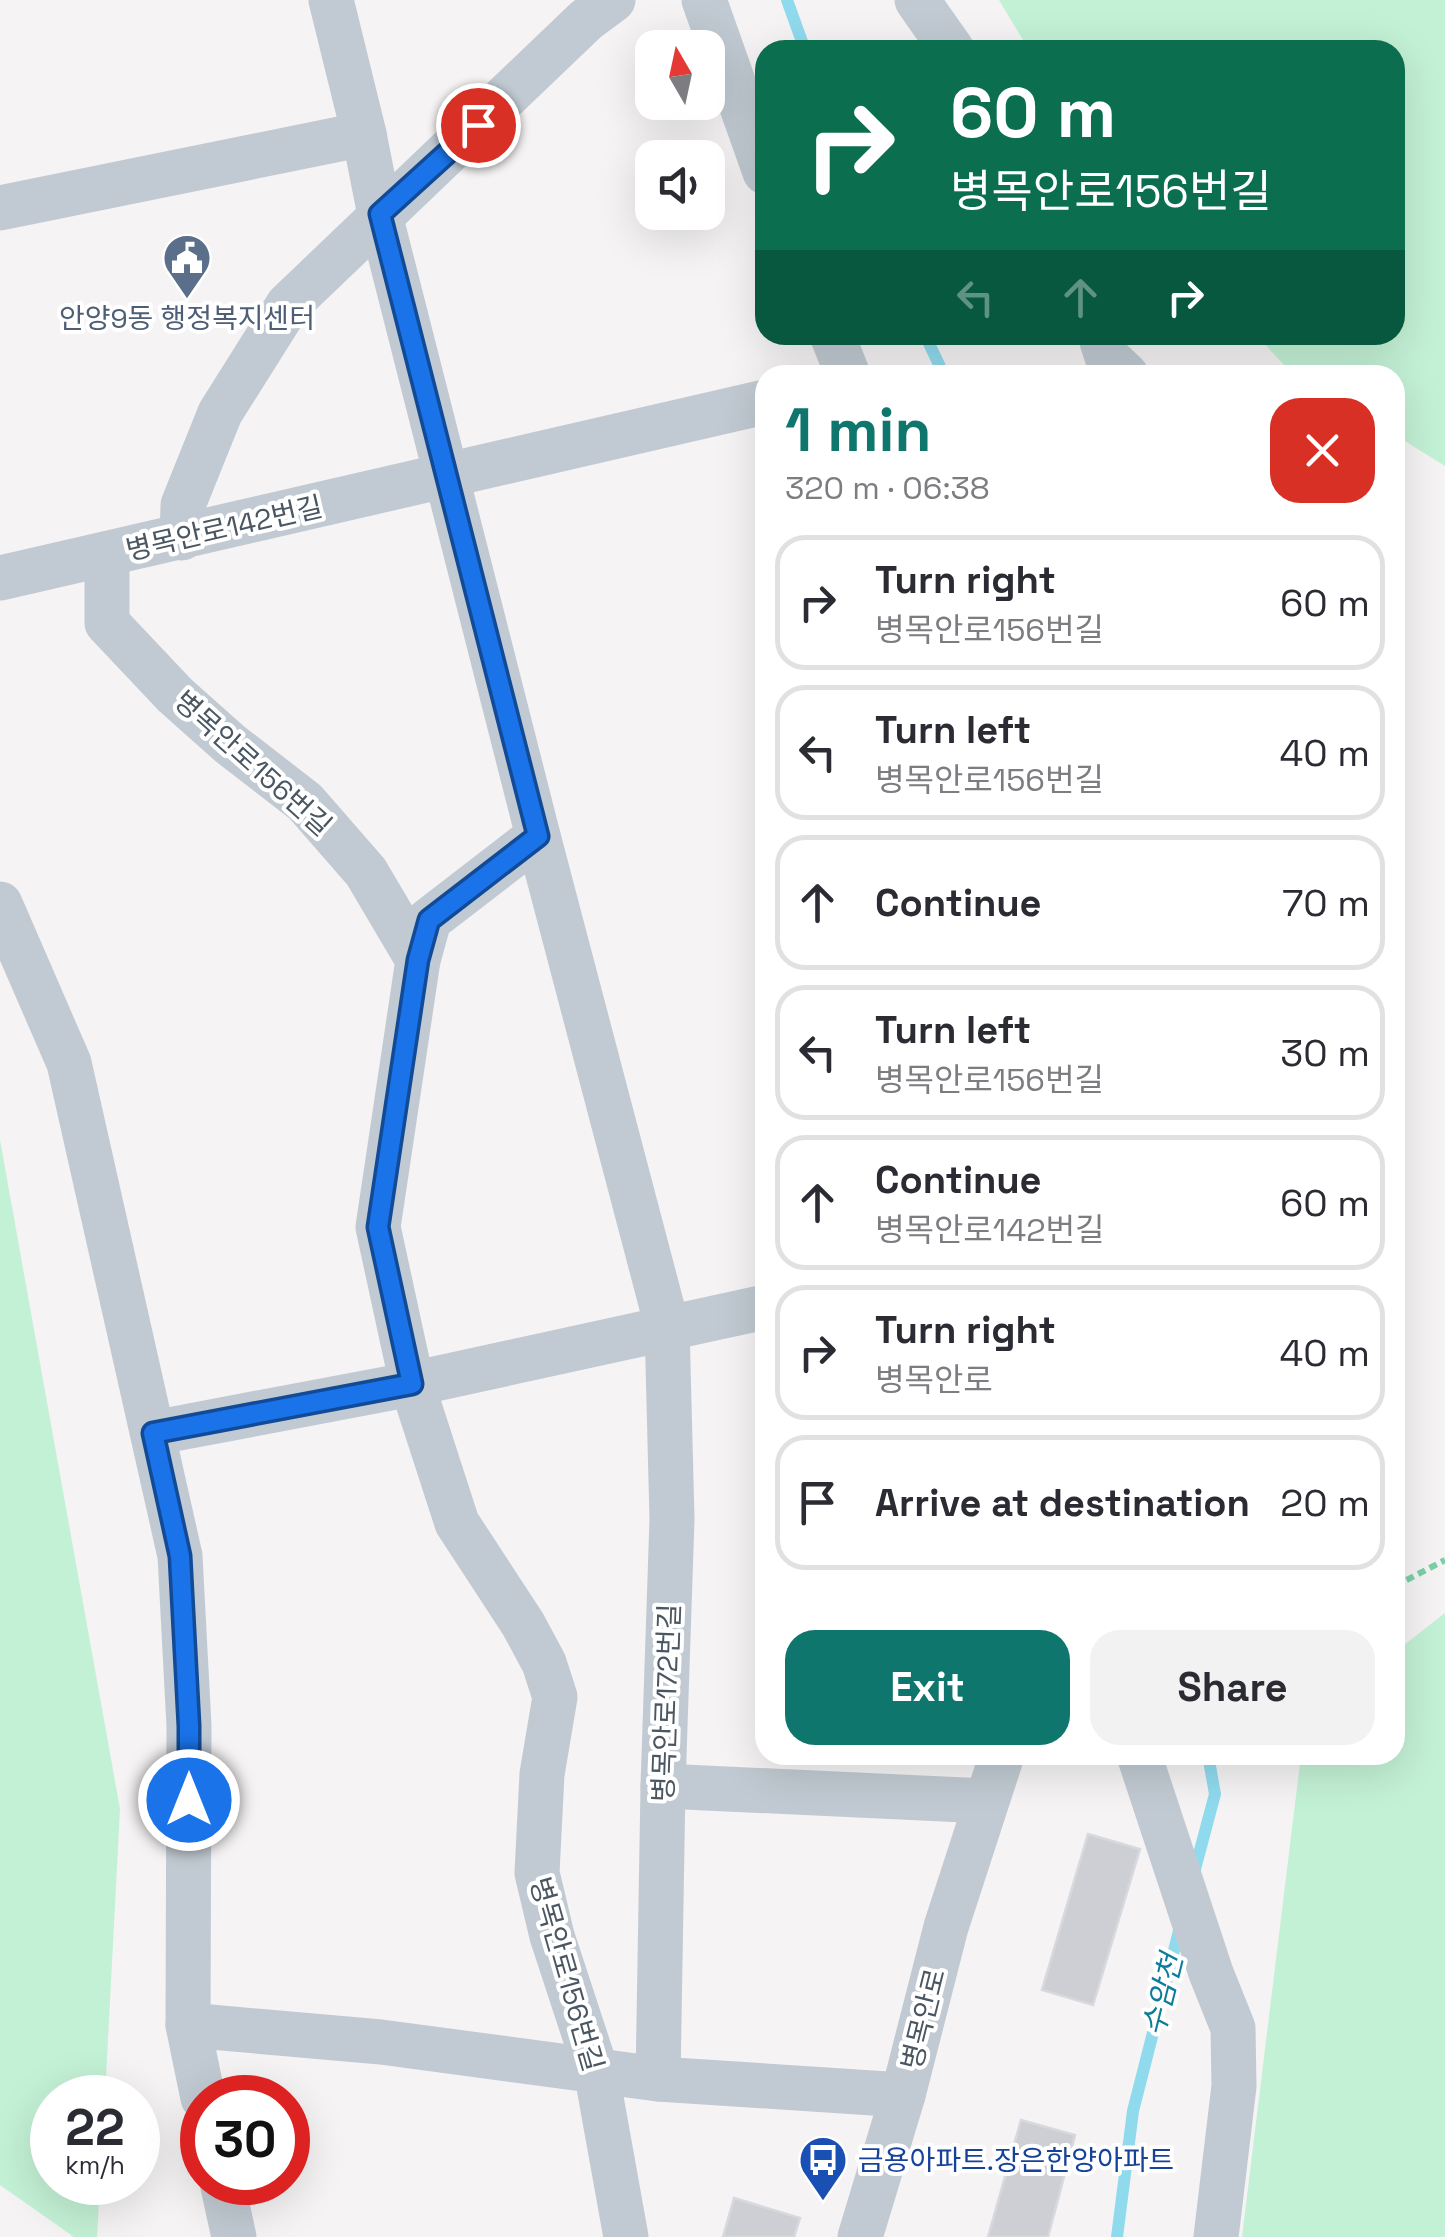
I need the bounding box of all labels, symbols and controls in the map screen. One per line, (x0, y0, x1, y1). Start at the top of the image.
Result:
north arrow (635, 30, 725, 120)
map controls (635, 30, 725, 230)
text: 60 m (950, 68, 1116, 157)
icon: right (785, 80, 915, 210)
pin (436, 83, 521, 168)
icon: arrive (451, 98, 506, 153)
button: sound (635, 140, 725, 230)
text: 병목안로156번길 (950, 163, 1272, 220)
public building icon: 안양9동 행정복지센터 (161, 232, 213, 300)
icon: left (948, 270, 1003, 325)
icon: ahead (1053, 270, 1108, 325)
icon: right (1158, 270, 1213, 325)
place label: 안양9동 행정복지센터 (59, 300, 315, 336)
text: 1 min (785, 392, 932, 469)
button: close (1270, 398, 1375, 503)
text: 320 m · 06:38 (785, 468, 990, 508)
street label: 병목안로142번길 (122, 488, 326, 568)
text: Turn right (875, 556, 1056, 604)
icon: right (790, 575, 845, 630)
text: 60 m (1280, 579, 1370, 627)
text: 병목안로156번길 (875, 610, 1104, 650)
street label: 병목안로156번길 (167, 683, 339, 843)
text: Turn left (875, 706, 1031, 754)
icon: left (790, 725, 845, 780)
text: 40 m (1279, 729, 1370, 777)
text: 병목안로156번길 (875, 760, 1104, 800)
icon: ahead (790, 875, 845, 930)
text: Continue (875, 879, 1041, 927)
text: 70 m (1282, 879, 1370, 927)
text: Turn left (875, 1006, 1031, 1054)
icon: left (790, 1025, 845, 1080)
text: 30 m (1280, 1029, 1370, 1077)
text: 병목안로156번길 (875, 1060, 1104, 1100)
text: Continue (875, 1156, 1041, 1204)
icon: ahead (790, 1175, 845, 1230)
text: 60 m (1280, 1179, 1370, 1227)
text: 병목안로142번길 (875, 1210, 1104, 1250)
text: Turn right (875, 1306, 1056, 1354)
icon: right (790, 1325, 845, 1380)
text: 40 m (1279, 1329, 1370, 1377)
text: 병목안로 (875, 1360, 993, 1400)
icon: arrive (790, 1475, 845, 1530)
text: Arrive at destination (875, 1479, 1250, 1527)
text: 20 m (1280, 1479, 1370, 1527)
street label: 병목안로172번길 (645, 1603, 687, 1803)
button: Exit (785, 1630, 1070, 1745)
button: Share (1090, 1630, 1375, 1745)
position arrow (137, 1748, 241, 1852)
street label: 병목안로156번길 (522, 1873, 612, 2075)
water label: 수암천 (1134, 1947, 1192, 2040)
street label: 병목안로 (893, 1965, 953, 2073)
speed limit sign: 30 (180, 2075, 310, 2205)
text: 22 (65, 2096, 125, 2160)
bus stop icon: 금용아파트.장은한양아파트 (797, 2134, 849, 2202)
place label: 금용아파트.장은한양아파트 (858, 2142, 1174, 2178)
text: km/h (65, 2149, 125, 2181)

